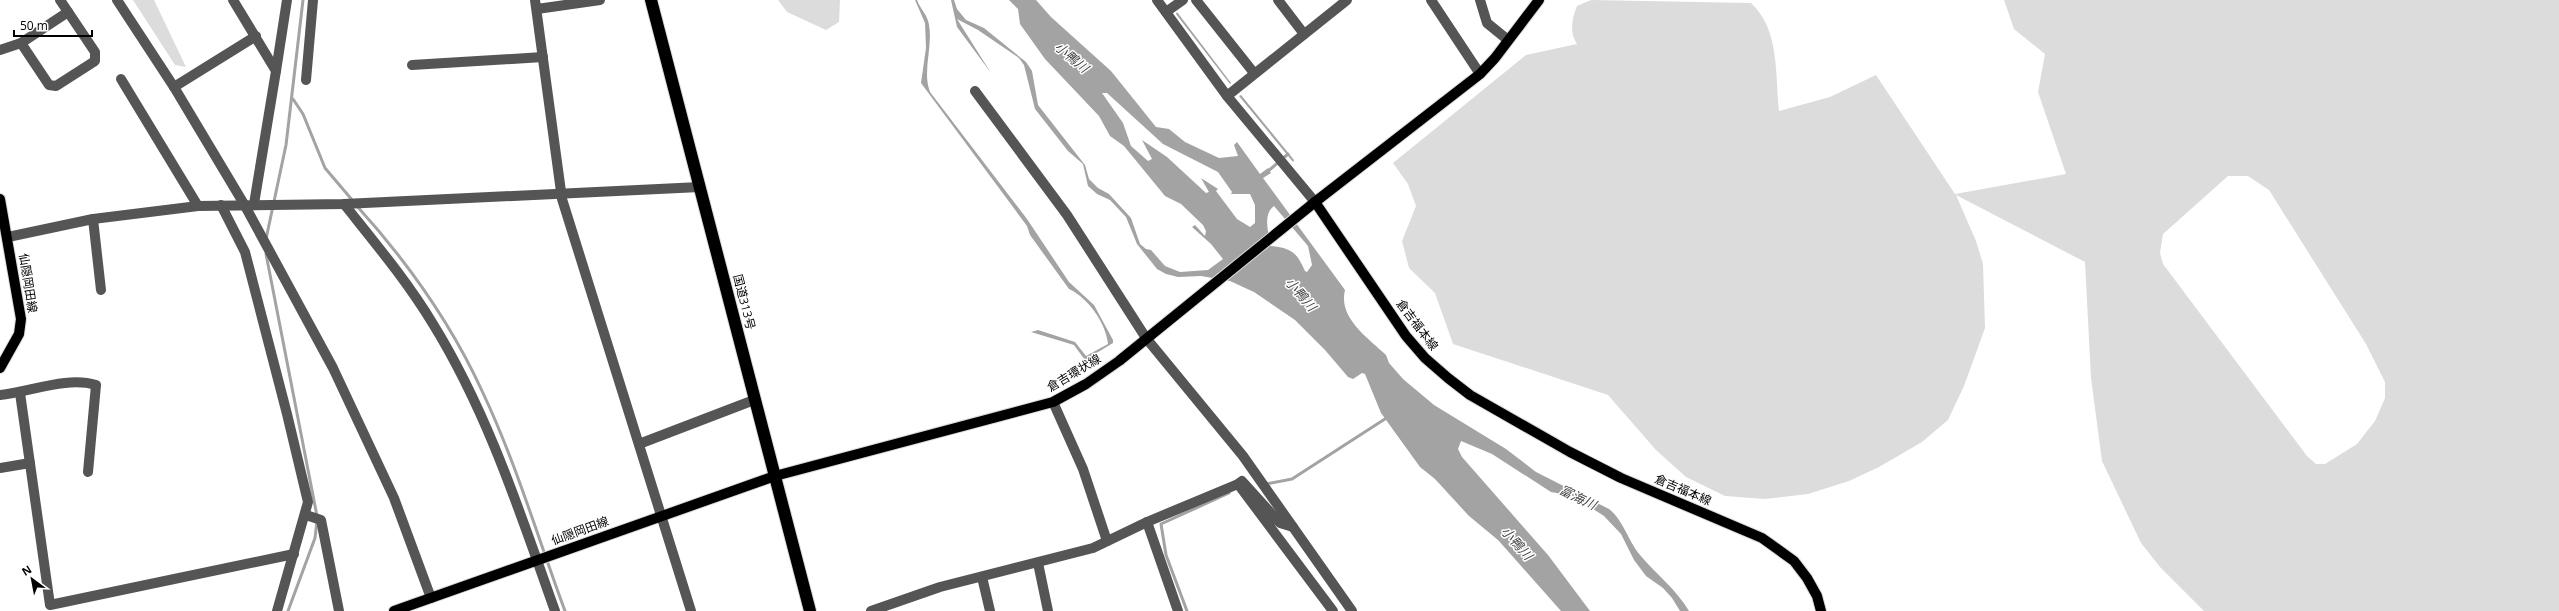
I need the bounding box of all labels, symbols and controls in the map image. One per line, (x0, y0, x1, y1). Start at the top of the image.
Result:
scale bar (14, 12, 92, 38)
text: 50 m (20, 17, 48, 34)
water label: 小鴨川 (1051, 38, 1094, 78)
street label: 仙隠岡田線 (15, 252, 42, 314)
street label: 国道313号 (729, 272, 760, 331)
water label: 小鴨川 (1281, 273, 1322, 316)
street label: 倉吉福本線 (1393, 296, 1442, 354)
street label: 倉吉環状線 (1044, 350, 1104, 395)
street label: 倉吉福本線 (1652, 470, 1714, 509)
water label: 富海川 (1557, 480, 1601, 515)
street label: 仙隠岡田線 (549, 512, 611, 549)
water label: 小鴨川 (1497, 522, 1538, 565)
north arrow (12, 559, 52, 599)
text: N (19, 561, 34, 579)

